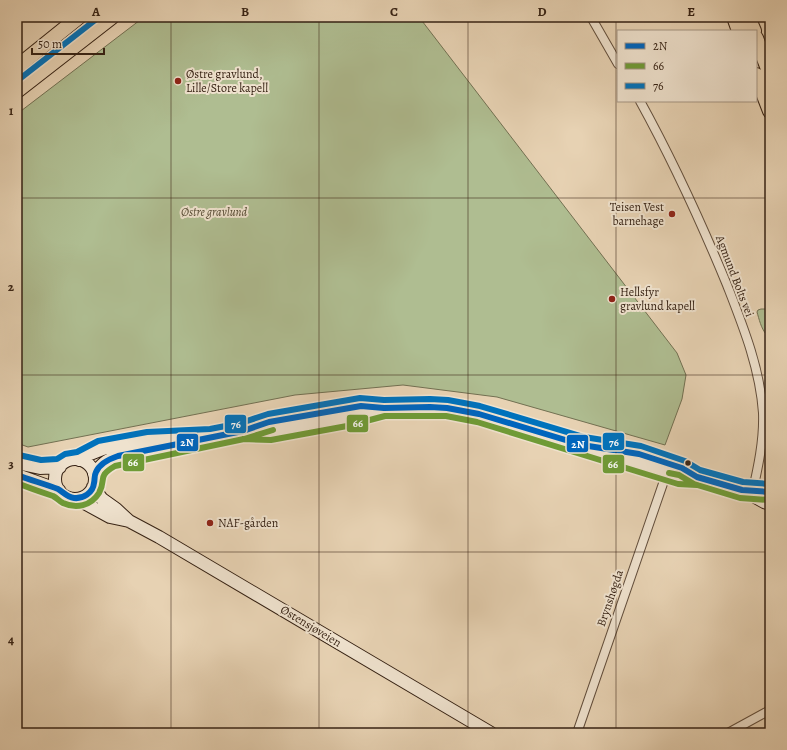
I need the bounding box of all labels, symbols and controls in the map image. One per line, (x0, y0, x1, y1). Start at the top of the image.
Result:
text: A (91, 3, 101, 20)
text: B (241, 3, 249, 20)
text: C (390, 3, 398, 20)
text: D (537, 3, 547, 20)
text: E (687, 3, 695, 20)
scale bar (32, 30, 104, 56)
legend (617, 30, 757, 102)
text: 50 m (38, 36, 62, 52)
text: 2N (653, 38, 668, 54)
text: 66 (653, 58, 665, 74)
place label: Østre gravlund, Lille/Store kapell (186, 66, 268, 96)
marker: Østre gravlund, Lille/Store kapell (173, 76, 183, 86)
text: 76 (653, 78, 664, 94)
text: 1 (9, 102, 14, 119)
place label: Teisen Vest barnehage (610, 199, 664, 229)
park label: Østre gravlund (181, 204, 248, 220)
marker: Teisen Vest barnehage (667, 209, 677, 219)
street label: Agmund Bolts vei (712, 232, 758, 319)
text: 2 (8, 278, 15, 295)
place label: Hellsfyr gravlund kapell (620, 284, 695, 314)
marker: Hellsfyr gravlund kapell (607, 294, 617, 304)
line badge: 76 (224, 414, 247, 434)
line badge: 66 (346, 414, 369, 433)
text: 66 (353, 416, 363, 431)
text: 76 (231, 417, 241, 432)
line badge: 76 (602, 432, 625, 451)
line badge: 2N (176, 433, 199, 452)
line badge: 2N (566, 434, 589, 453)
text: 2N (180, 435, 194, 450)
text: 76 (609, 435, 619, 450)
text: 2N (571, 437, 585, 452)
line badge: 66 (122, 453, 145, 472)
line badge: 66 (602, 454, 625, 474)
text: 3 (8, 455, 14, 472)
text: 66 (128, 455, 138, 470)
text: 66 (608, 457, 618, 472)
unlabelled marker (683, 458, 693, 468)
place label: NAF-gården (218, 515, 279, 531)
marker: NAF-gården (205, 518, 215, 528)
street label: Brynshøgda (593, 567, 627, 629)
street label: Østensjøveien (278, 601, 345, 651)
text: 4 (8, 631, 14, 648)

